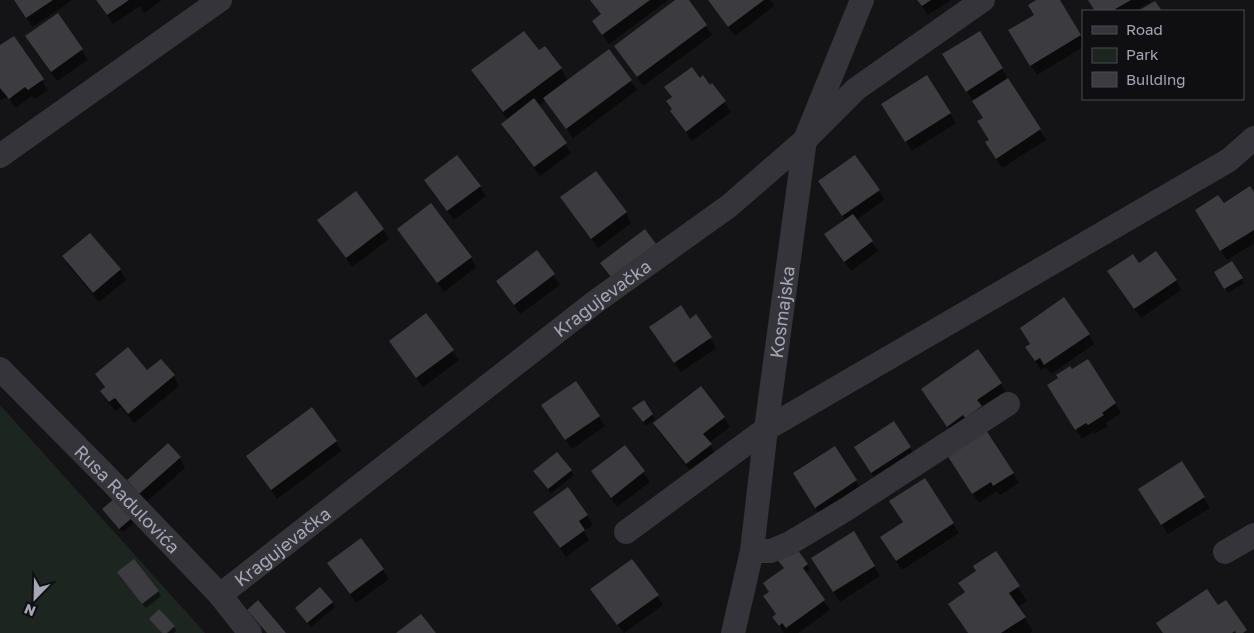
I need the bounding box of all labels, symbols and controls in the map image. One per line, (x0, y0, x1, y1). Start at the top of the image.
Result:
legend (1082, 10, 1244, 100)
text: Road (1126, 20, 1163, 38)
text: Park (1126, 45, 1159, 63)
text: Building (1126, 70, 1186, 88)
street label: Kragujevačka (549, 255, 655, 341)
street label: Kosmajska (765, 264, 799, 360)
street label: Rusa Radulovića (70, 440, 185, 558)
street label: Kragujevačka (230, 502, 335, 591)
north arrow (10, 573, 60, 623)
text: N (22, 601, 38, 620)

